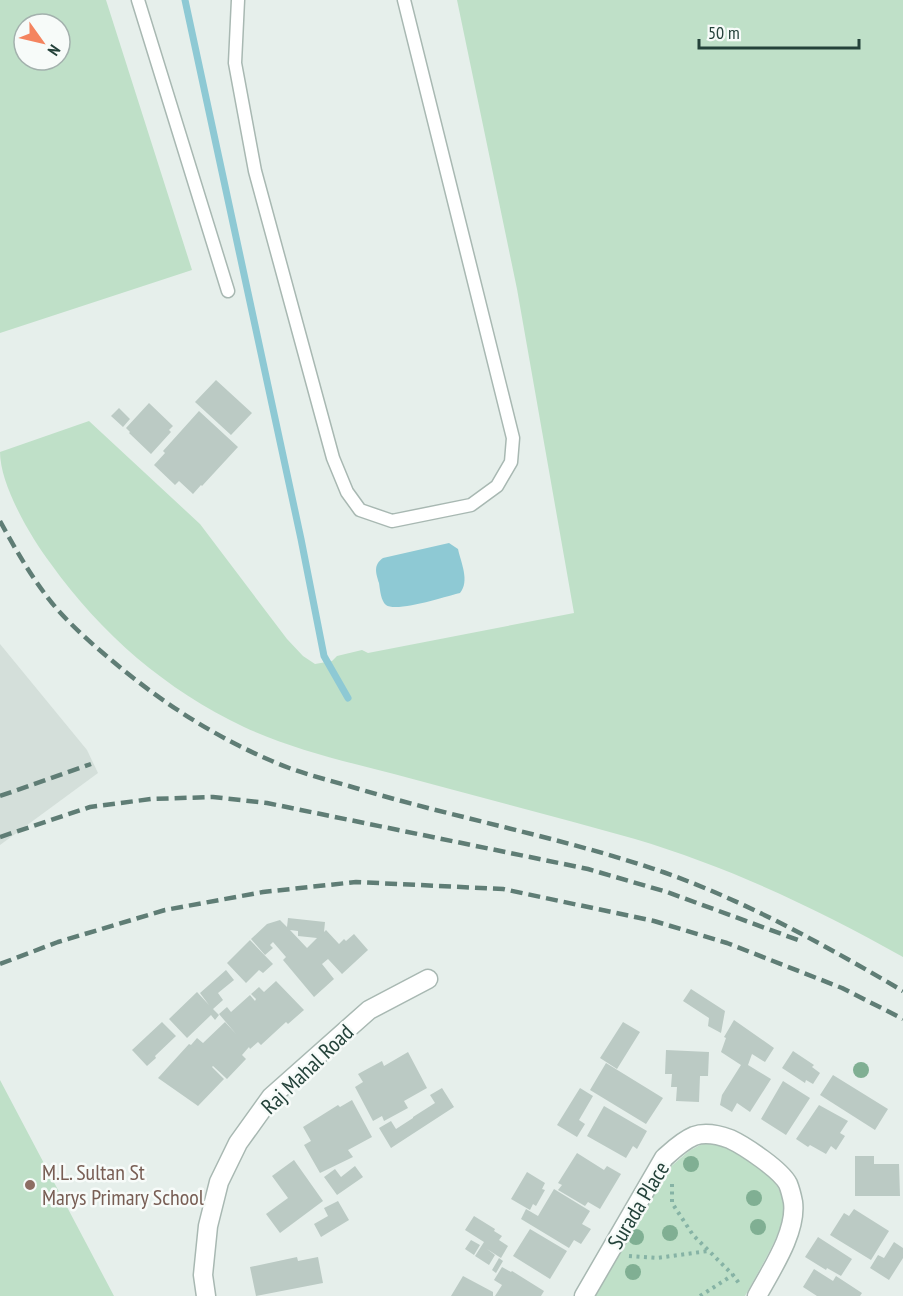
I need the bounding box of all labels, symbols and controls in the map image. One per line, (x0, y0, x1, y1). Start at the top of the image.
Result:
north arrow (12, 12, 72, 72)
scale bar (699, 12, 860, 50)
text: 50 m (708, 21, 740, 44)
text: N (44, 41, 65, 60)
street label: Raj Mahal Road (255, 1018, 359, 1120)
street label: Surada Place (601, 1156, 675, 1254)
place label: M.L. Sultan St Marys Primary School (42, 1158, 205, 1211)
marker: M.L. Sultan St Marys Primary School (23, 1178, 37, 1192)

